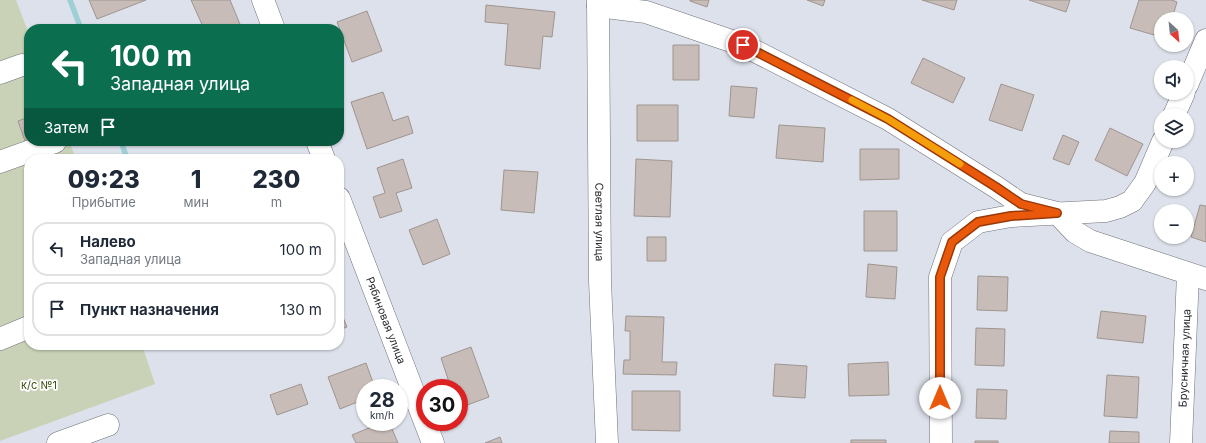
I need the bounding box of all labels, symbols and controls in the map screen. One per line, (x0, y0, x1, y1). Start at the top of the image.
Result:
north arrow (1154, 12, 1194, 52)
map controls (1154, 12, 1194, 244)
pin (726, 28, 760, 62)
icon: arrive (732, 34, 754, 56)
text: 100 m (110, 39, 192, 73)
icon: left (44, 40, 96, 92)
button: sound (1154, 60, 1194, 100)
text: Западная улица (110, 73, 250, 94)
button: layers (1154, 108, 1194, 148)
icon: arrive (97, 116, 119, 138)
text: Затем (44, 118, 89, 137)
button: + (1154, 156, 1194, 196)
text: 09:23 (68, 165, 140, 194)
text: 1 (191, 165, 201, 194)
text: 230 (253, 165, 300, 194)
street label: Светлая улица (592, 183, 607, 261)
text: Прибытие (72, 194, 136, 210)
text: мин (183, 194, 209, 210)
text: m (271, 194, 282, 210)
button: − (1154, 204, 1194, 244)
text: Налево (80, 232, 136, 251)
icon: left (46, 238, 68, 260)
text: 100 m (280, 240, 322, 259)
text: Западная улица (80, 251, 181, 267)
street label: Рябиновая улица (363, 275, 409, 366)
icon: arrive (46, 298, 68, 320)
text: Пункт назначения (80, 300, 219, 319)
text: 130 m (280, 300, 322, 319)
street label: Брусничная улица (1175, 309, 1194, 408)
position arrow (919, 377, 961, 419)
park label: к/с №1 (21, 378, 57, 392)
speed limit sign: 30 (416, 379, 468, 431)
text: 28 (369, 388, 395, 412)
text: km/h (370, 409, 394, 421)

